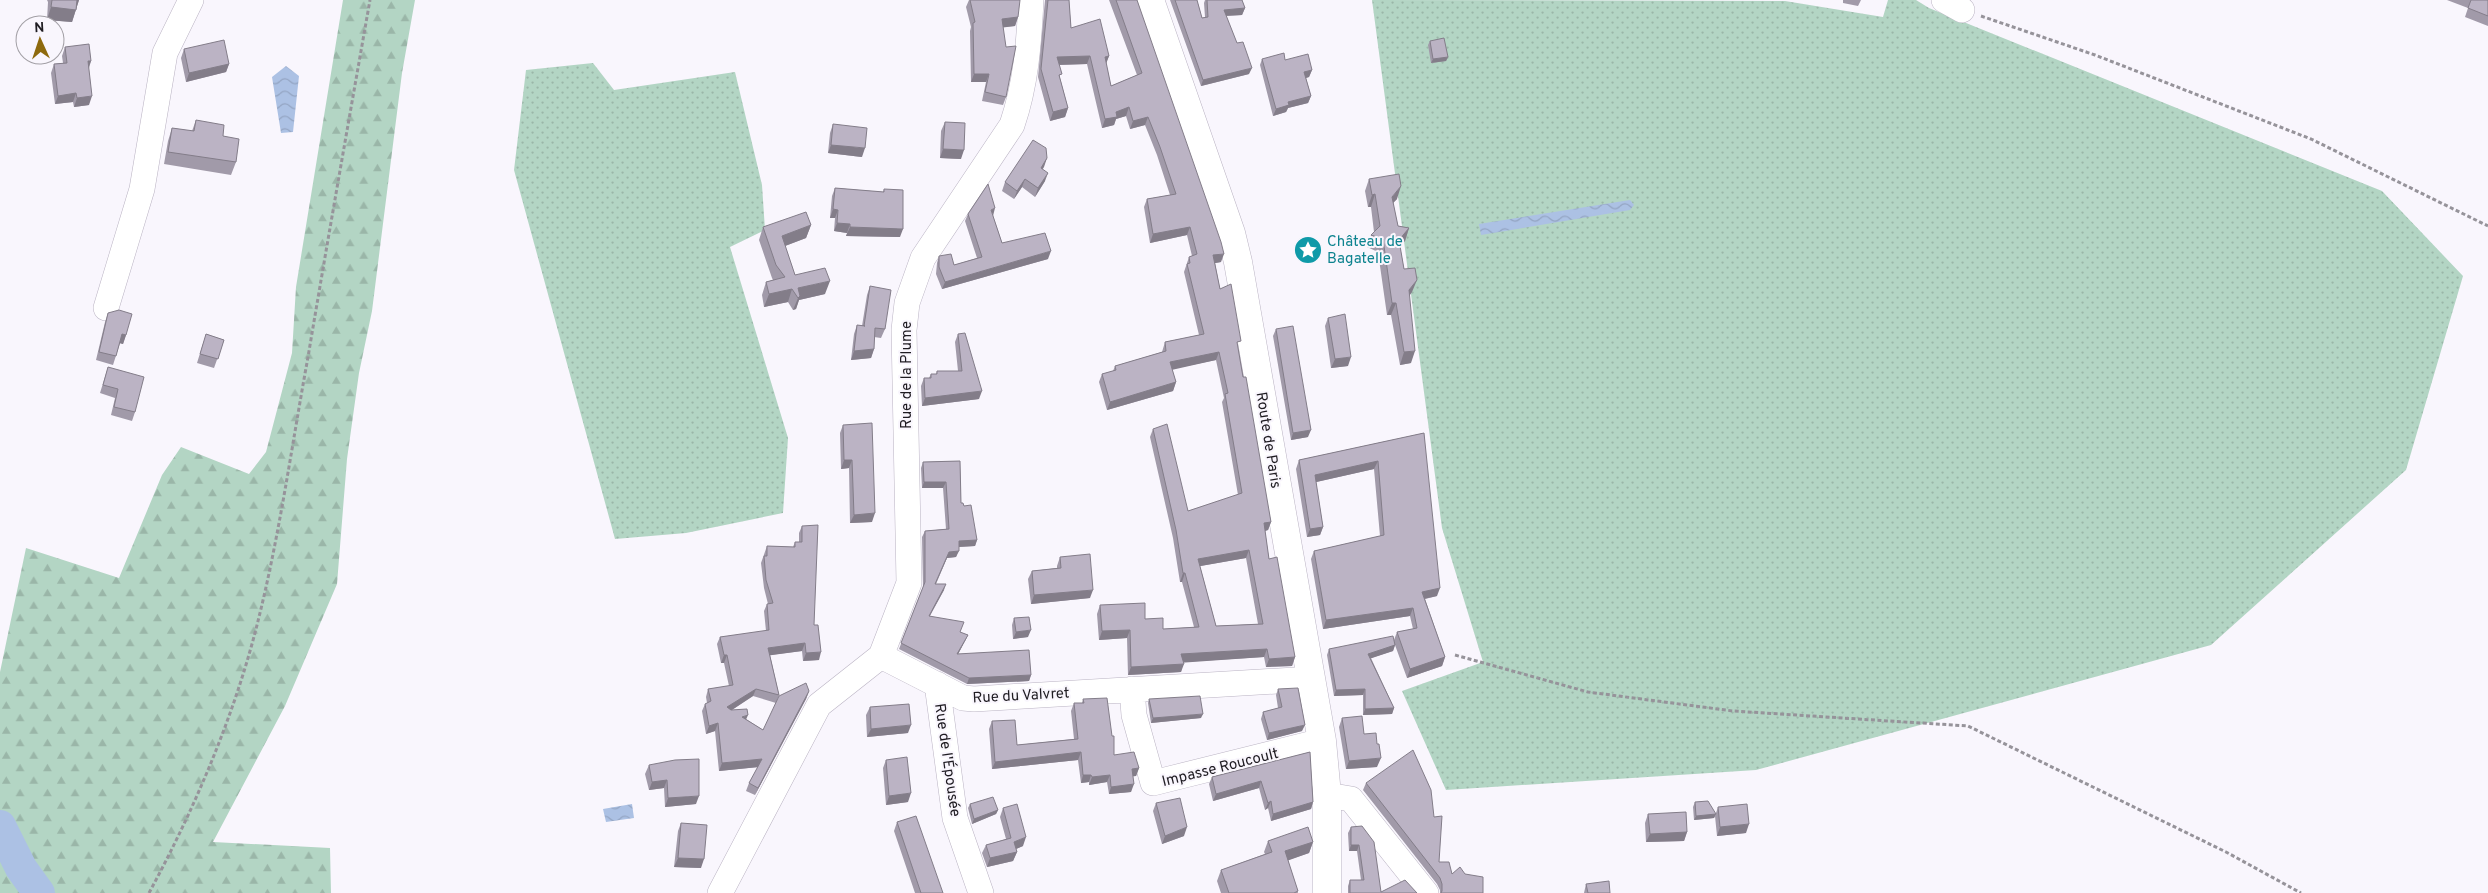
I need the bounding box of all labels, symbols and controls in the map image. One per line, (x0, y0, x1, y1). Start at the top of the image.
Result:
north arrow (15, 15, 65, 65)
text: N (34, 20, 45, 37)
place label: Château de Bagatelle (1327, 233, 1403, 269)
place icon: Château de Bagatelle (1293, 235, 1323, 265)
street label: Rue de la Plume (898, 321, 917, 429)
street label: Route de Paris (1251, 391, 1285, 490)
street label: Rue du Valvret (972, 684, 1070, 709)
street label: Rue de l'Épousée (929, 702, 965, 818)
street label: Impasse Roucoult (1160, 745, 1281, 792)

